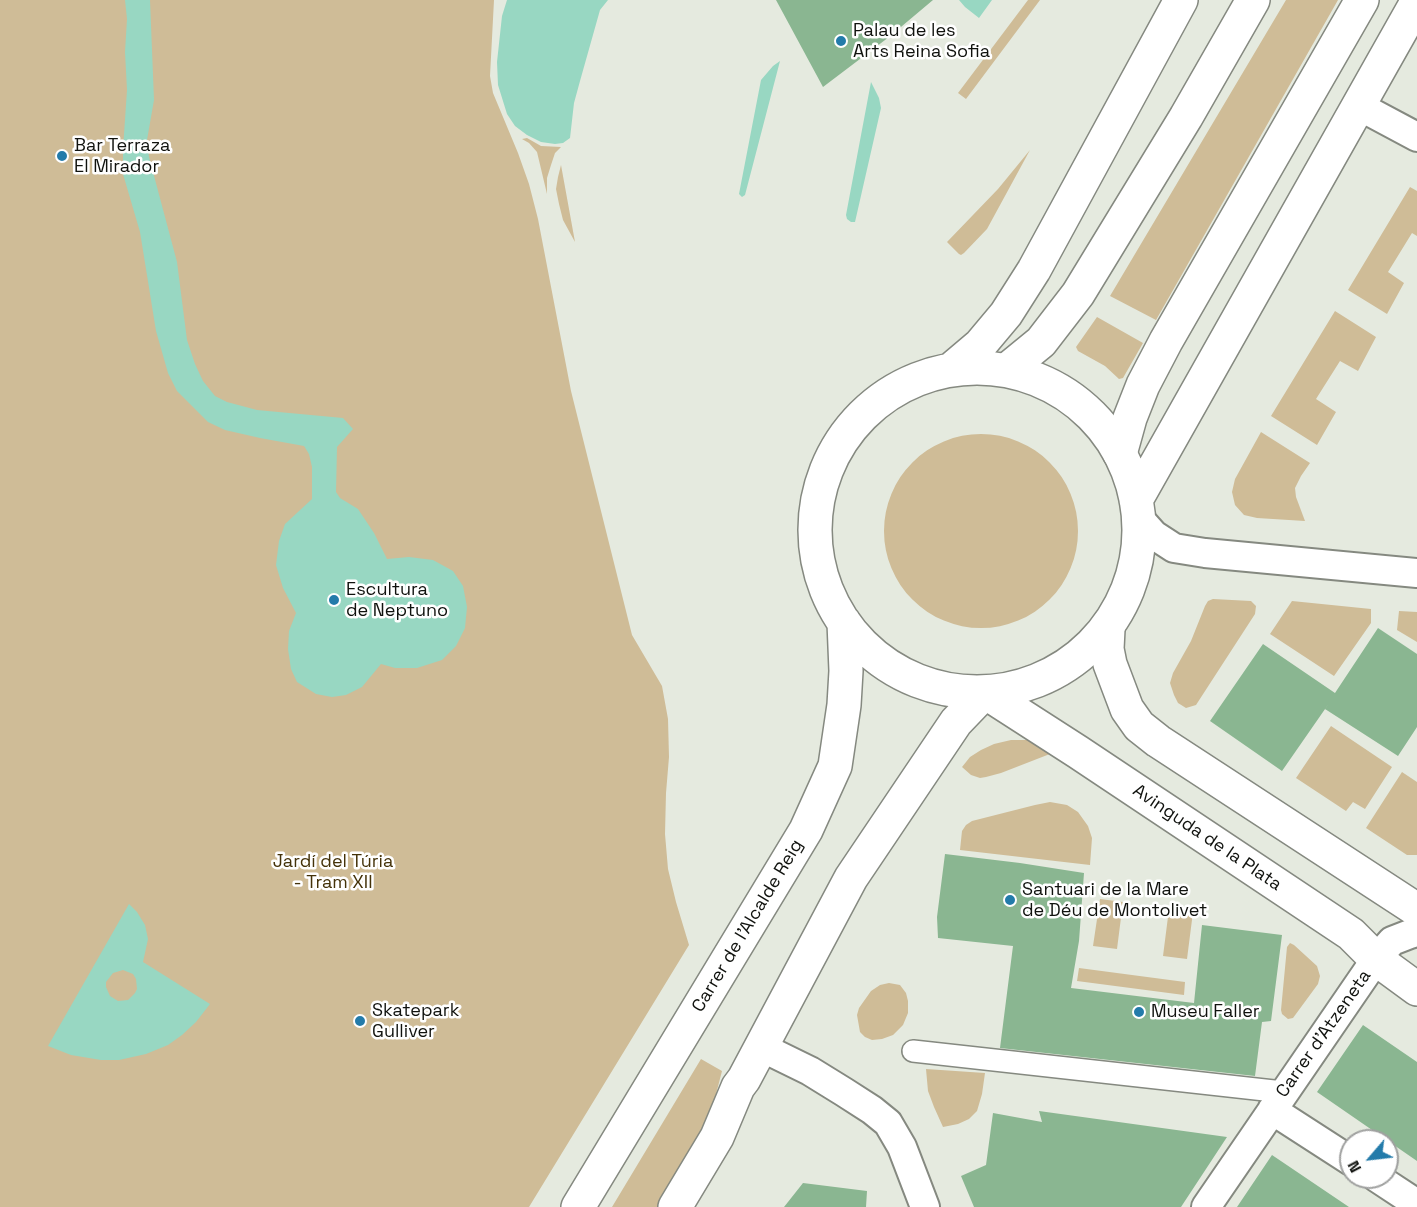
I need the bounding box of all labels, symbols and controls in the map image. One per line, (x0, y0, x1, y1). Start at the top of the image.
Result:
place label: Palau de les Arts Reina Sofia (853, 20, 990, 63)
marker: Palau de les Arts Reina Sofia (834, 34, 848, 48)
place label: Bar Terraza El Mirador (74, 135, 170, 178)
marker: Bar Terraza El Mirador (55, 149, 69, 163)
place label: Escultura de Neptuno (346, 579, 448, 622)
marker: Escultura de Neptuno (327, 593, 341, 607)
street label: Avinguda de la Plata (1128, 780, 1286, 896)
street label: Carrer de l'Alcalde Reig (688, 836, 808, 1016)
park label: Jardí del Túria - Tram XII (273, 851, 393, 894)
place label: Santuari de la Mare de Déu de Montolivet (1022, 879, 1207, 922)
marker: Santuari de la Mare de Déu de Montolivet (1003, 893, 1017, 907)
street label: Carrer d'Atzeneta (1272, 966, 1376, 1102)
place label: Skatepark Gulliver (372, 1000, 459, 1042)
place label: Museu Faller (1151, 1001, 1260, 1023)
marker: Museu Faller (1132, 1005, 1146, 1019)
marker: Skatepark Gulliver (353, 1014, 367, 1028)
north arrow (1339, 1129, 1399, 1189)
text: N (1343, 1157, 1366, 1176)

